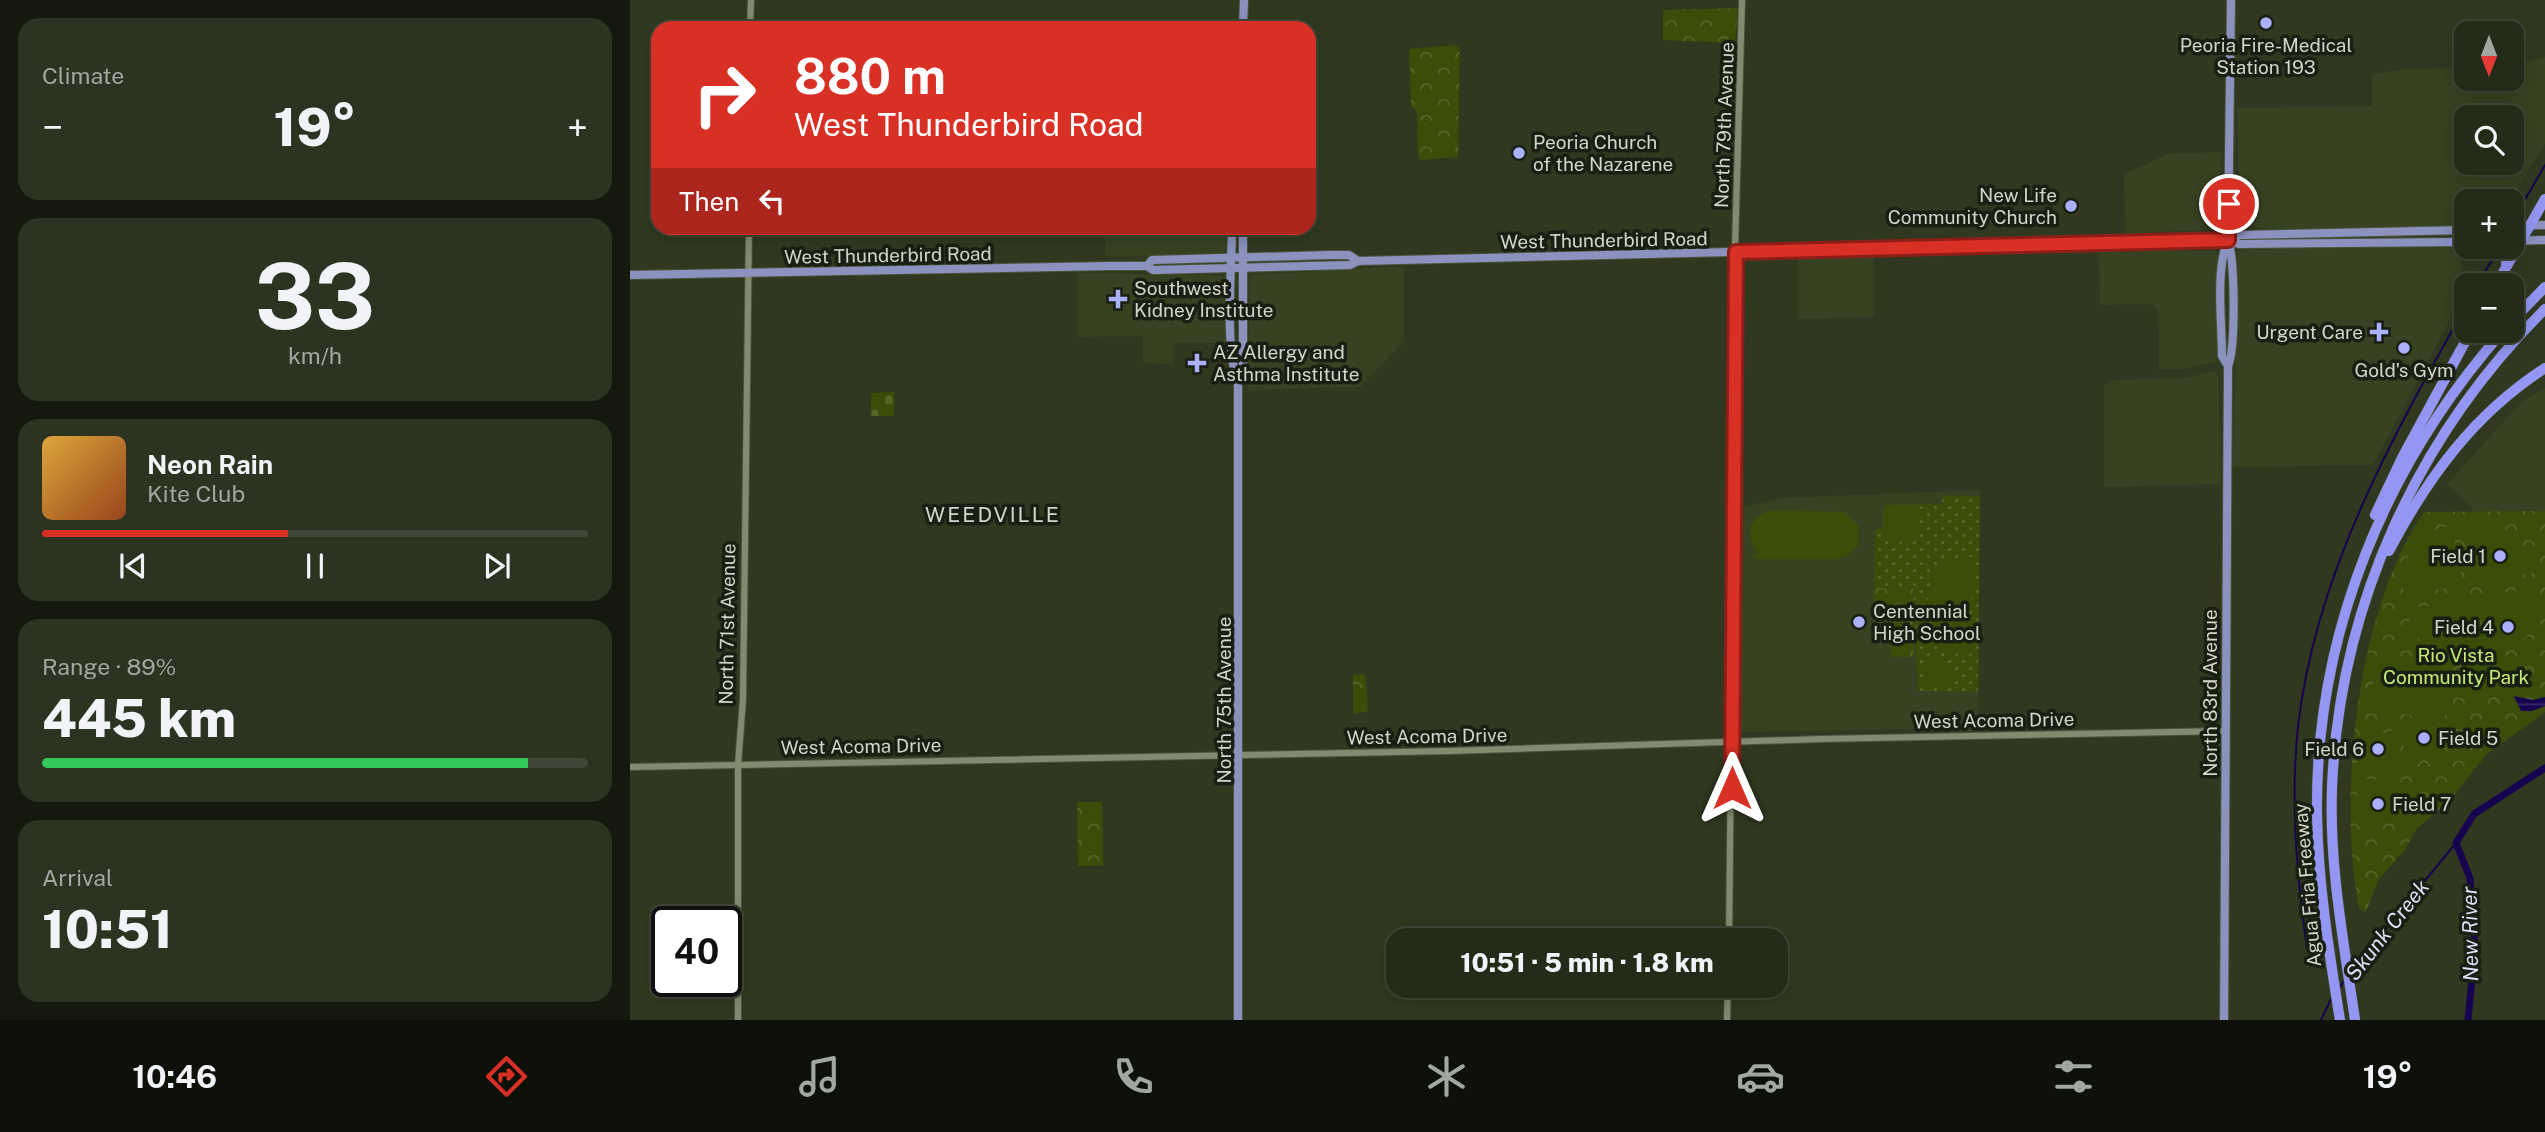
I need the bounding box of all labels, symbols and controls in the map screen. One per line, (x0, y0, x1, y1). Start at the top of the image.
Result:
marker: Peoria Fire-Medical Station 193 (2258, 15, 2274, 31)
north arrow (2454, 21, 2524, 91)
map controls (2454, 21, 2524, 343)
place label: Peoria Fire-Medical Station 193 (2180, 34, 2352, 78)
street label: North 79th Avenue (1710, 42, 1738, 208)
text: 880 m (794, 47, 946, 105)
icon: right (679, 49, 770, 140)
text: Climate (42, 62, 124, 89)
text: 19° (274, 97, 356, 158)
text: − (42, 105, 63, 150)
text: + (567, 105, 588, 150)
button: search (2454, 105, 2524, 175)
text: West Thunderbird Road (794, 106, 1144, 143)
place label: Peoria Church of the Nazarene (1533, 131, 1673, 175)
marker: Peoria Church of the Nazarene (1511, 145, 1527, 161)
pin (2199, 174, 2259, 234)
icon: left (753, 182, 791, 220)
place label: New Life Community Church (1888, 184, 2057, 228)
icon: arrive (2210, 185, 2248, 223)
text: Then (679, 186, 739, 217)
button: + (2454, 189, 2524, 259)
marker: New Life Community Church (2063, 198, 2079, 214)
street label: West Thunderbird Road (1500, 227, 1708, 253)
street label: West Thunderbird Road (784, 242, 992, 268)
text: 33 (255, 243, 375, 349)
button: − (2454, 273, 2524, 343)
place label: Southwest Kidney Institute (1134, 277, 1273, 321)
marker: Southwest Kidney Institute (1108, 289, 1128, 309)
place label: Urgent Care (2256, 321, 2363, 343)
marker: Urgent Care (2369, 322, 2389, 342)
marker: Gold's Gym (2396, 340, 2412, 356)
place label: AZ Allergy and Asthma Institute (1213, 341, 1359, 385)
text: km/h (288, 342, 342, 369)
marker: AZ Allergy and Asthma Institute (1187, 353, 1207, 373)
place label: Gold's Gym (2354, 359, 2454, 381)
text: Neon Rain (147, 449, 273, 480)
text: Kite Club (147, 480, 245, 507)
district label: WEEDVILLE (925, 502, 1061, 527)
street label: North 71st Avenue (715, 543, 739, 705)
place label: Field 1 (2430, 545, 2486, 567)
icon: previous (114, 547, 152, 585)
icon: pause (296, 547, 334, 585)
icon: next (478, 547, 516, 585)
marker: Field 1 (2492, 548, 2508, 564)
place label: Centennial High School (1873, 600, 1981, 644)
street label: North 83rd Avenue (2199, 609, 2221, 777)
marker: Centennial High School (1851, 614, 1867, 630)
place label: Field 4 (2434, 616, 2494, 638)
street label: North 75th Avenue (1213, 617, 1235, 783)
marker: Field 4 (2500, 619, 2516, 635)
park label: Rio Vista Community Park (2383, 644, 2529, 688)
text: Range · 89% (42, 653, 176, 680)
text: 445 km (42, 688, 236, 749)
street label: West Acoma Drive (1914, 708, 2074, 732)
street label: West Acoma Drive (1347, 724, 1507, 748)
place label: Field 5 (2438, 727, 2498, 749)
marker: Field 5 (2416, 730, 2432, 746)
street label: West Acoma Drive (781, 734, 941, 758)
place label: Field 6 (2304, 738, 2364, 760)
marker: Field 6 (2370, 741, 2386, 757)
position arrow (1695, 751, 1769, 825)
place label: Field 7 (2392, 793, 2451, 815)
marker: Field 7 (2370, 796, 2386, 812)
street label: Agua Fria Freeway (2289, 802, 2325, 968)
text: Arrival (42, 864, 113, 891)
water label: Skunk Creek (2340, 874, 2434, 985)
water label: New River (2457, 885, 2483, 982)
text: 10:51 (42, 899, 173, 960)
speed limit sign: 40 (651, 906, 742, 997)
text: 10:51 · 5 min · 1.8 km (1460, 947, 1714, 978)
icon: directions (482, 1052, 531, 1101)
icon: music (795, 1052, 844, 1101)
icon: phone (1109, 1052, 1158, 1101)
icon: climate (1422, 1052, 1471, 1101)
icon: car (1736, 1052, 1785, 1101)
icon: filters (2049, 1052, 2098, 1101)
text: 10:46 (132, 1058, 217, 1095)
text: 19° (2363, 1058, 2413, 1095)

